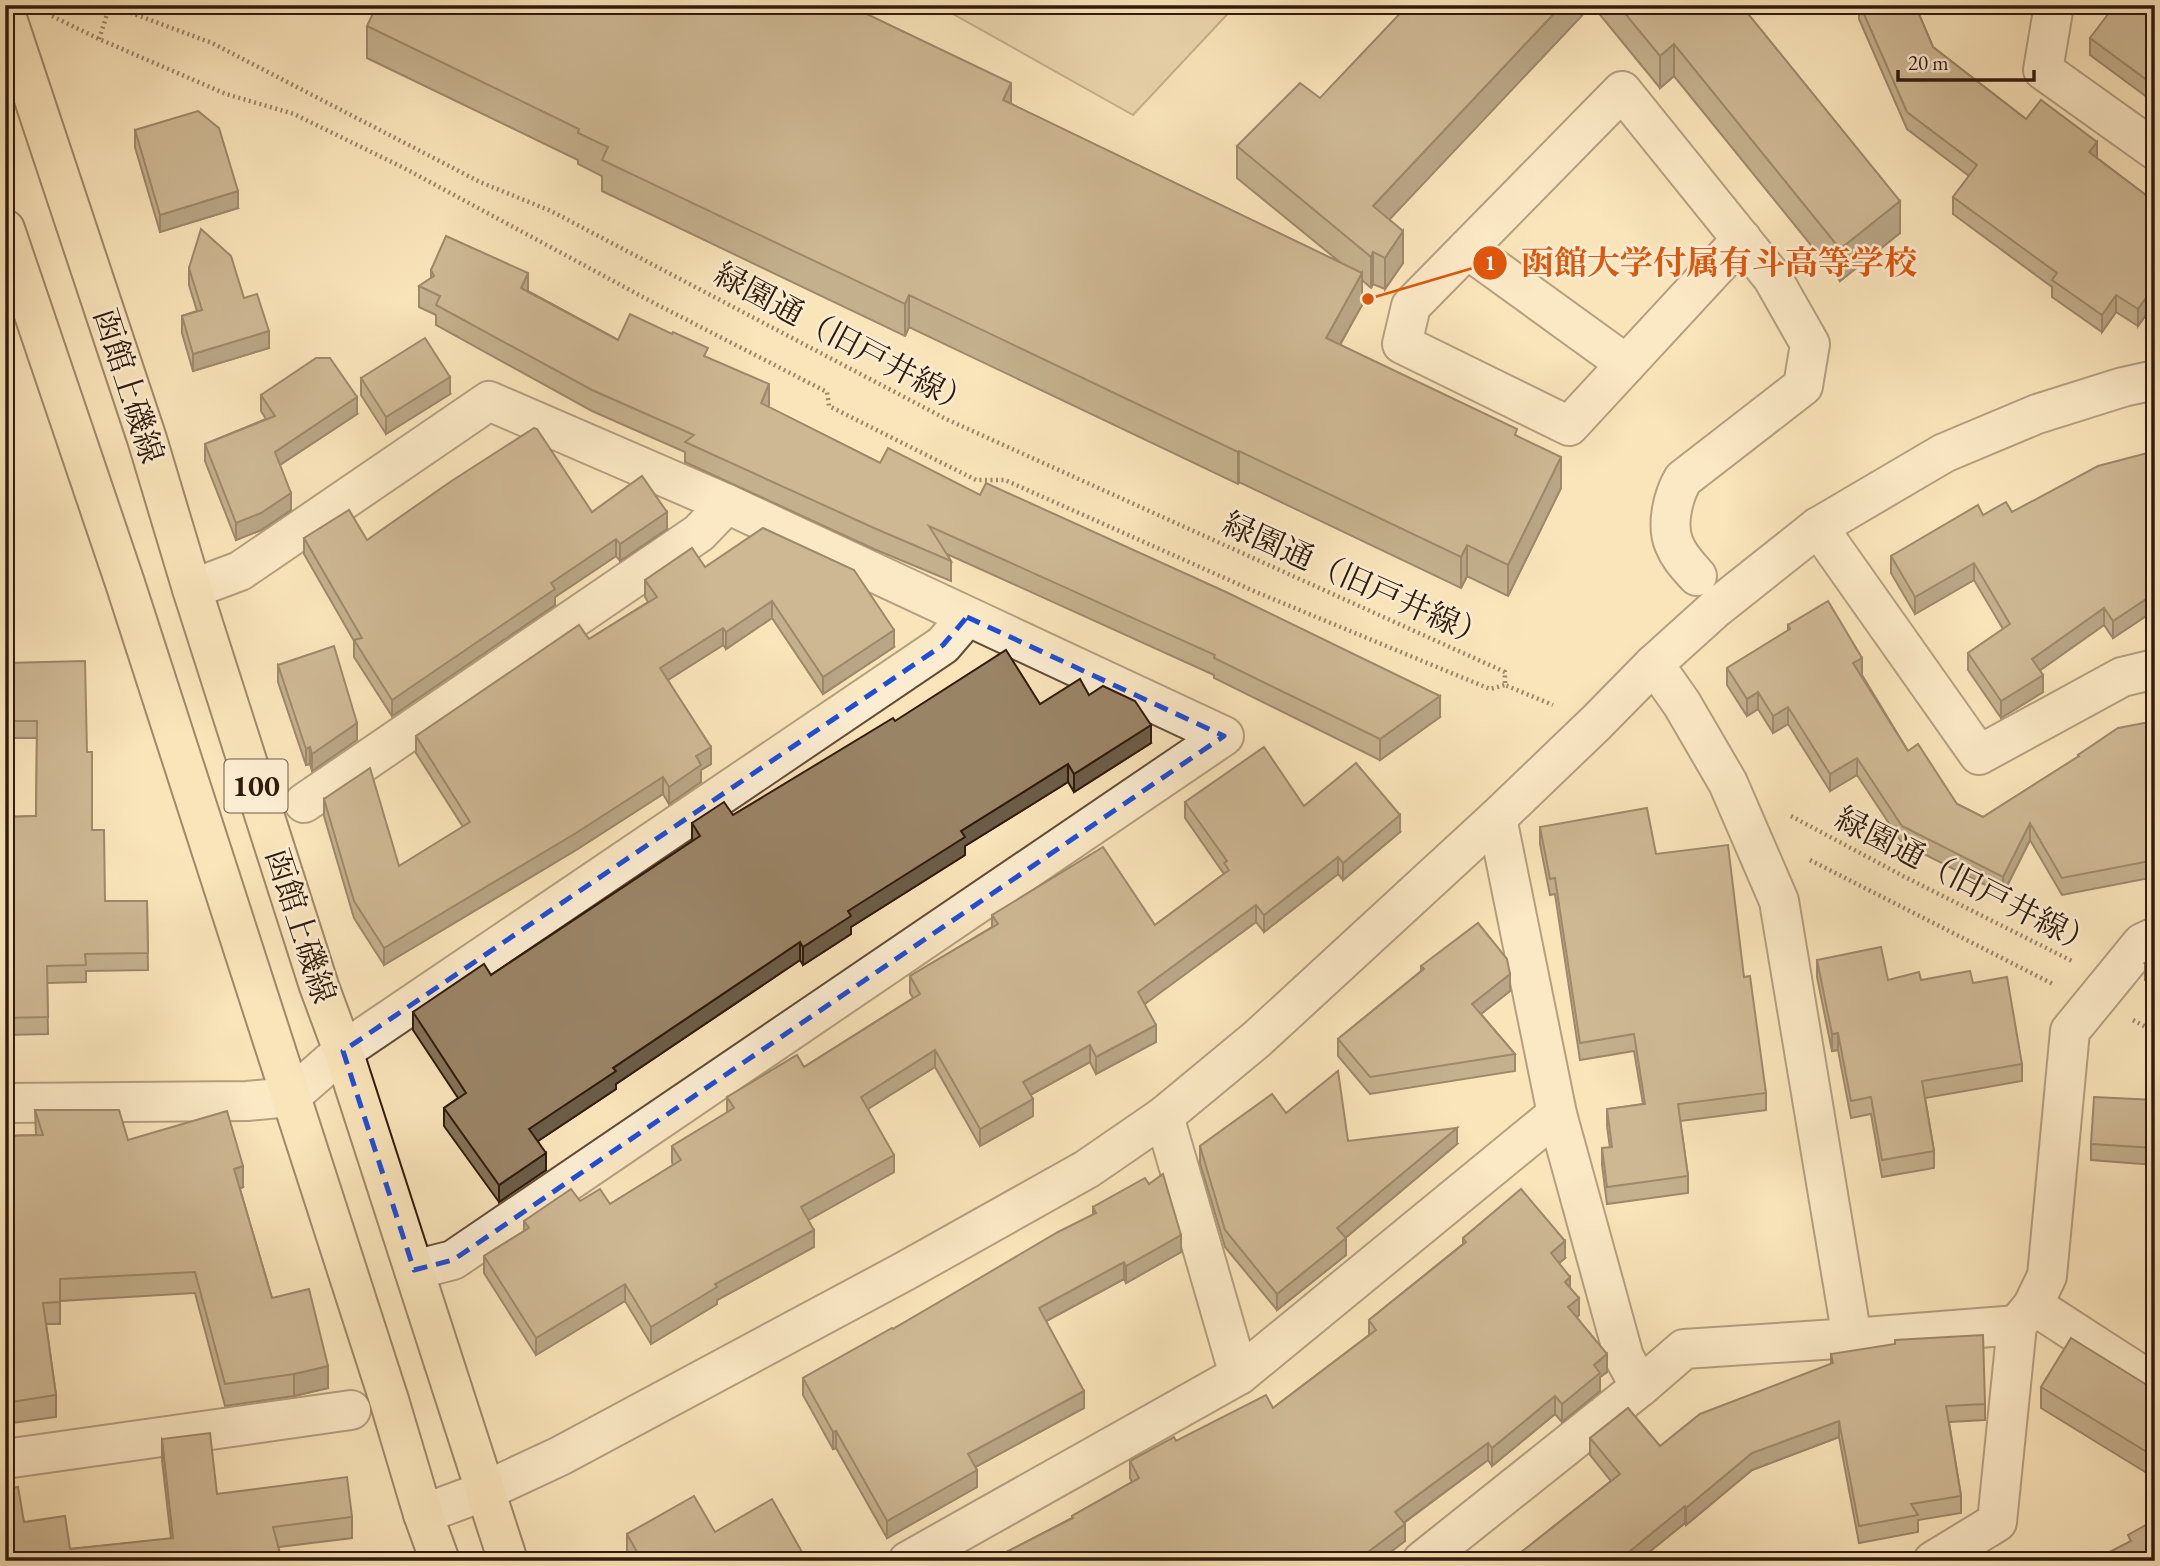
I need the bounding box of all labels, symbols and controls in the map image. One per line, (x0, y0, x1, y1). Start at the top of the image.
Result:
scale bar (1898, 38, 2034, 82)
text: 20 m (1908, 49, 1949, 76)
callout: 函館大学付属有斗高等学校 (1472, 236, 1931, 290)
text: 函館大学付属有斗高等学校 (1521, 241, 1917, 284)
text: 1 (1484, 249, 1496, 276)
street label: 緑園通（旧戸井線） (707, 253, 981, 425)
street label: 函館上磯線 (84, 303, 174, 469)
street label: 緑園通（旧戸井線） (1216, 502, 1496, 658)
road number: 100 (224, 760, 288, 813)
street label: 緑園通（旧戸井線） (1828, 797, 2104, 965)
street label: 函館上磯線 (256, 843, 346, 1009)

